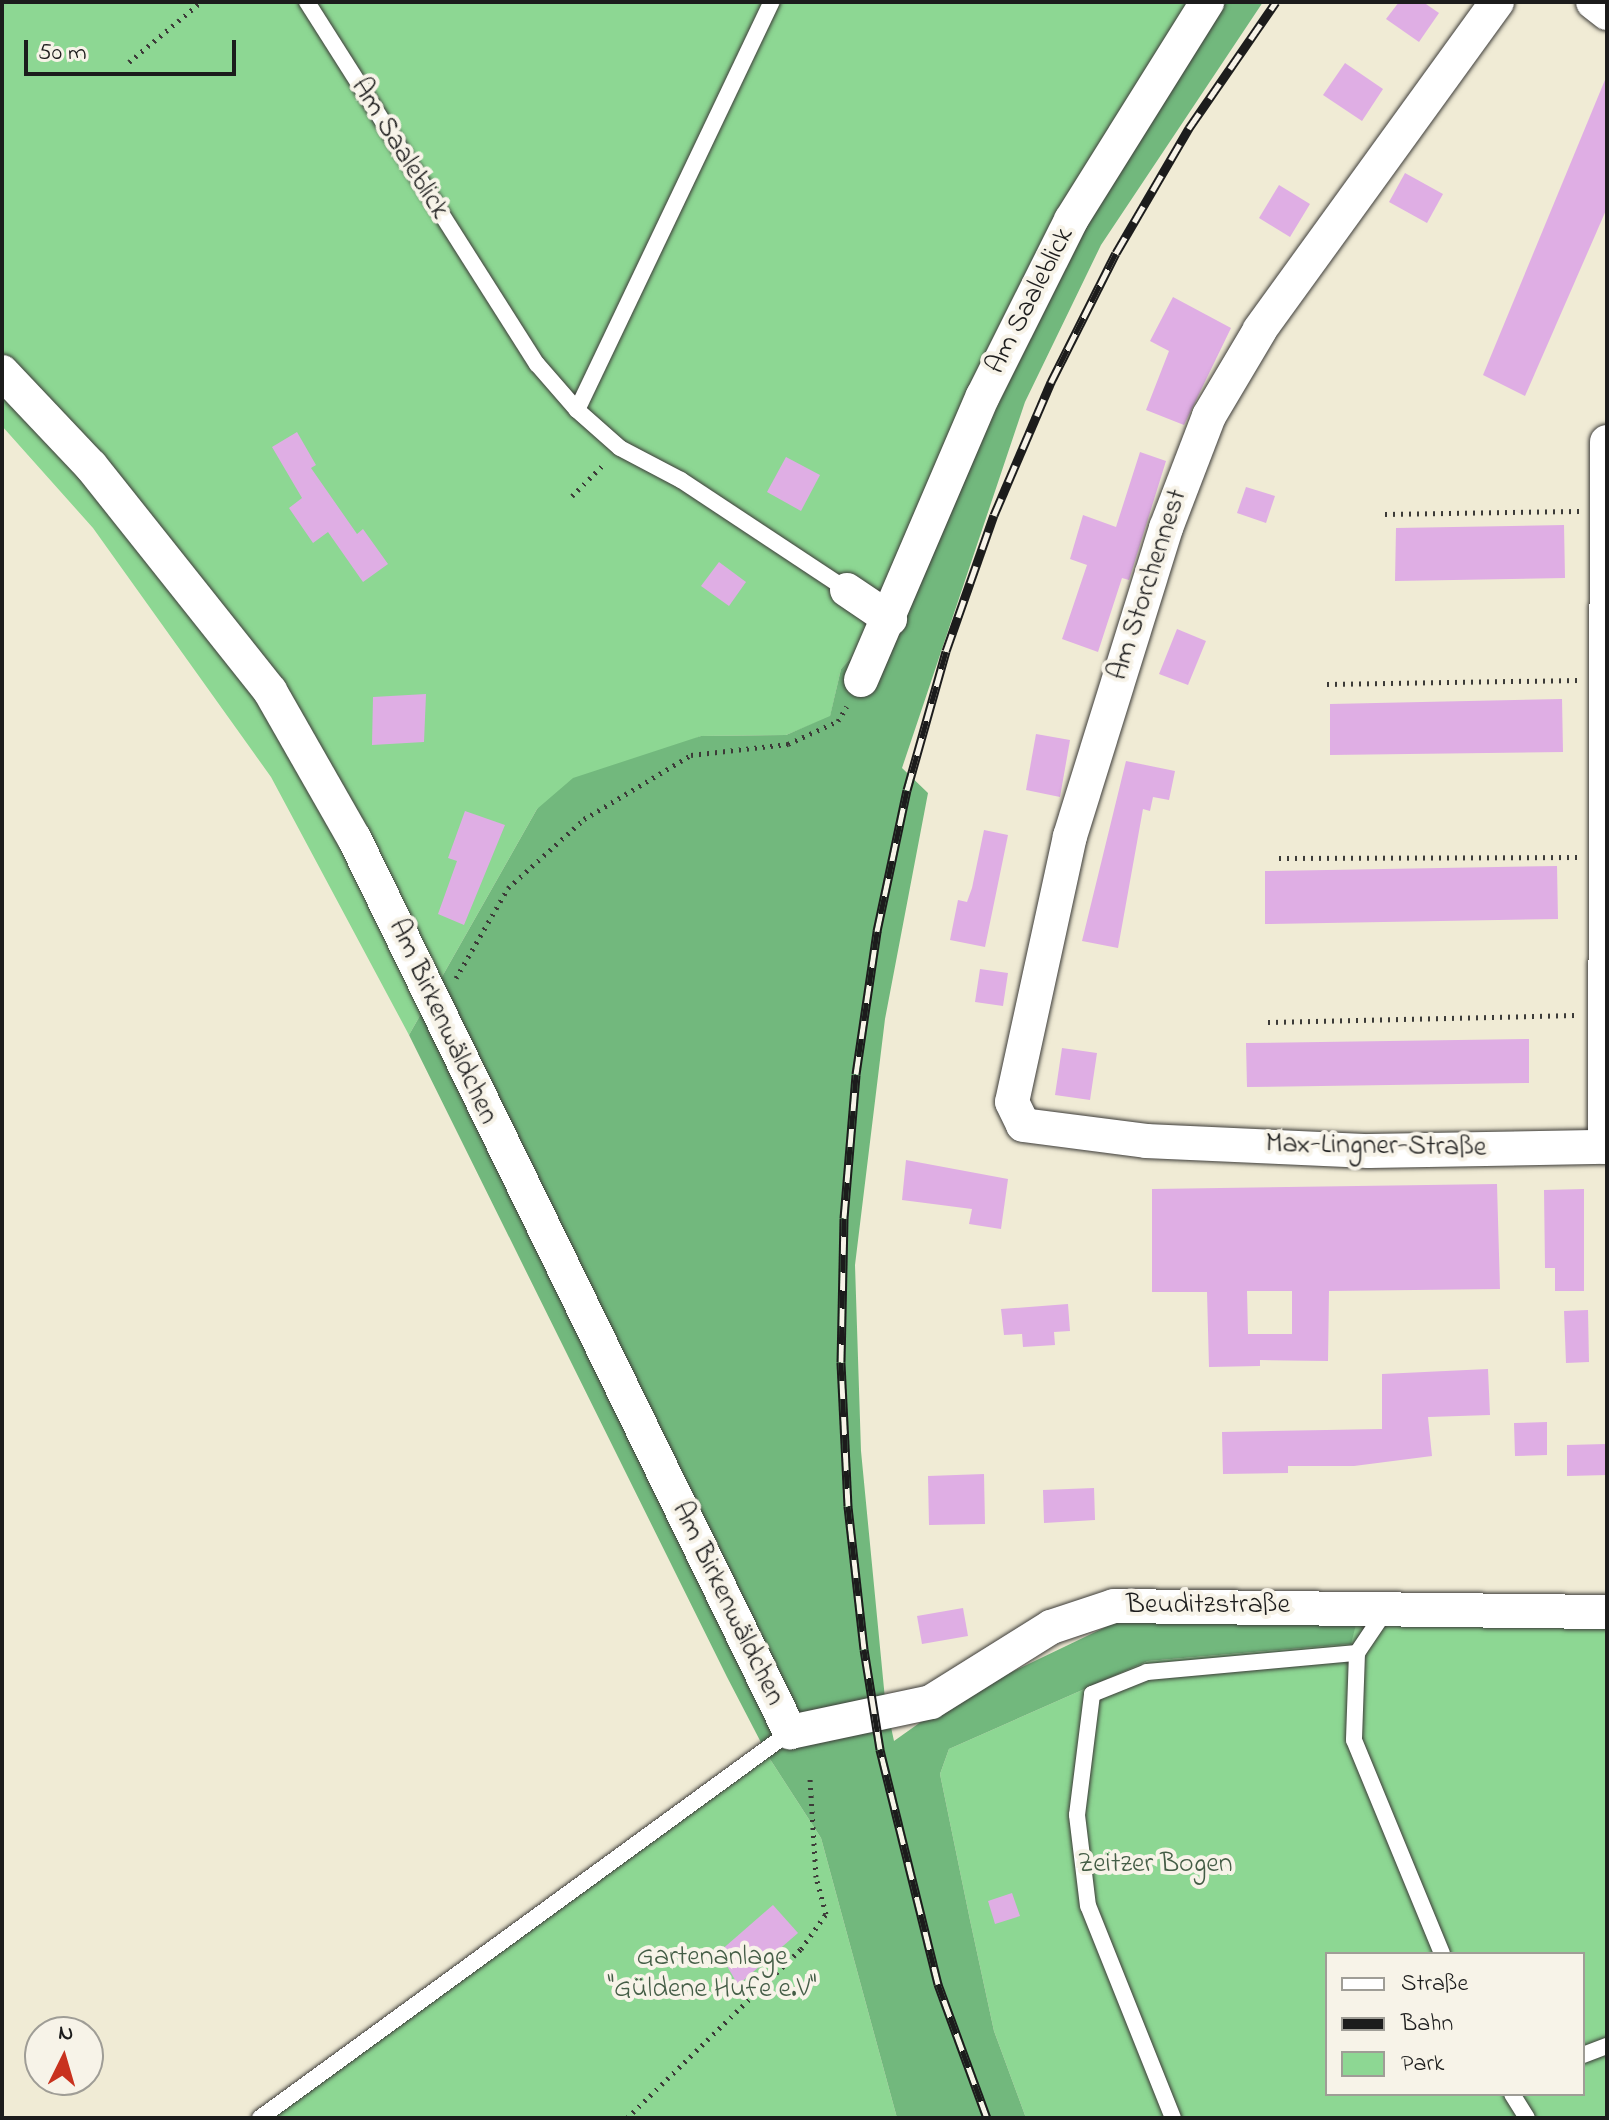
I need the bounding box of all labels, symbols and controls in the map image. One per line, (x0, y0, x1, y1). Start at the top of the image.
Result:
scale bar (28, 24, 240, 74)
text: 50 m (38, 36, 87, 71)
street label: Am Saaleblick (342, 72, 456, 226)
street label: Am Saaleblick (980, 222, 1082, 380)
street label: Am Storchennest (1102, 485, 1196, 685)
street label: Am Birkenwäldchen (380, 914, 504, 1130)
street label: Max-Lingner-Straße (1265, 1128, 1487, 1166)
street label: Am Birkenwäldchen (663, 1497, 791, 1711)
street label: Beuditzstraße (1126, 1589, 1290, 1623)
park label: Zeitzer Bogen (1077, 1848, 1233, 1882)
park label: Gartenanlage "Güldene Hufe e.V" (607, 1941, 817, 2007)
legend (1325, 1952, 1585, 2096)
text: Straße (1401, 1967, 1468, 2002)
text: Bahn (1401, 2007, 1453, 2042)
north arrow (24, 2016, 104, 2096)
text: N (57, 2017, 75, 2051)
text: Park (1401, 2047, 1444, 2082)

